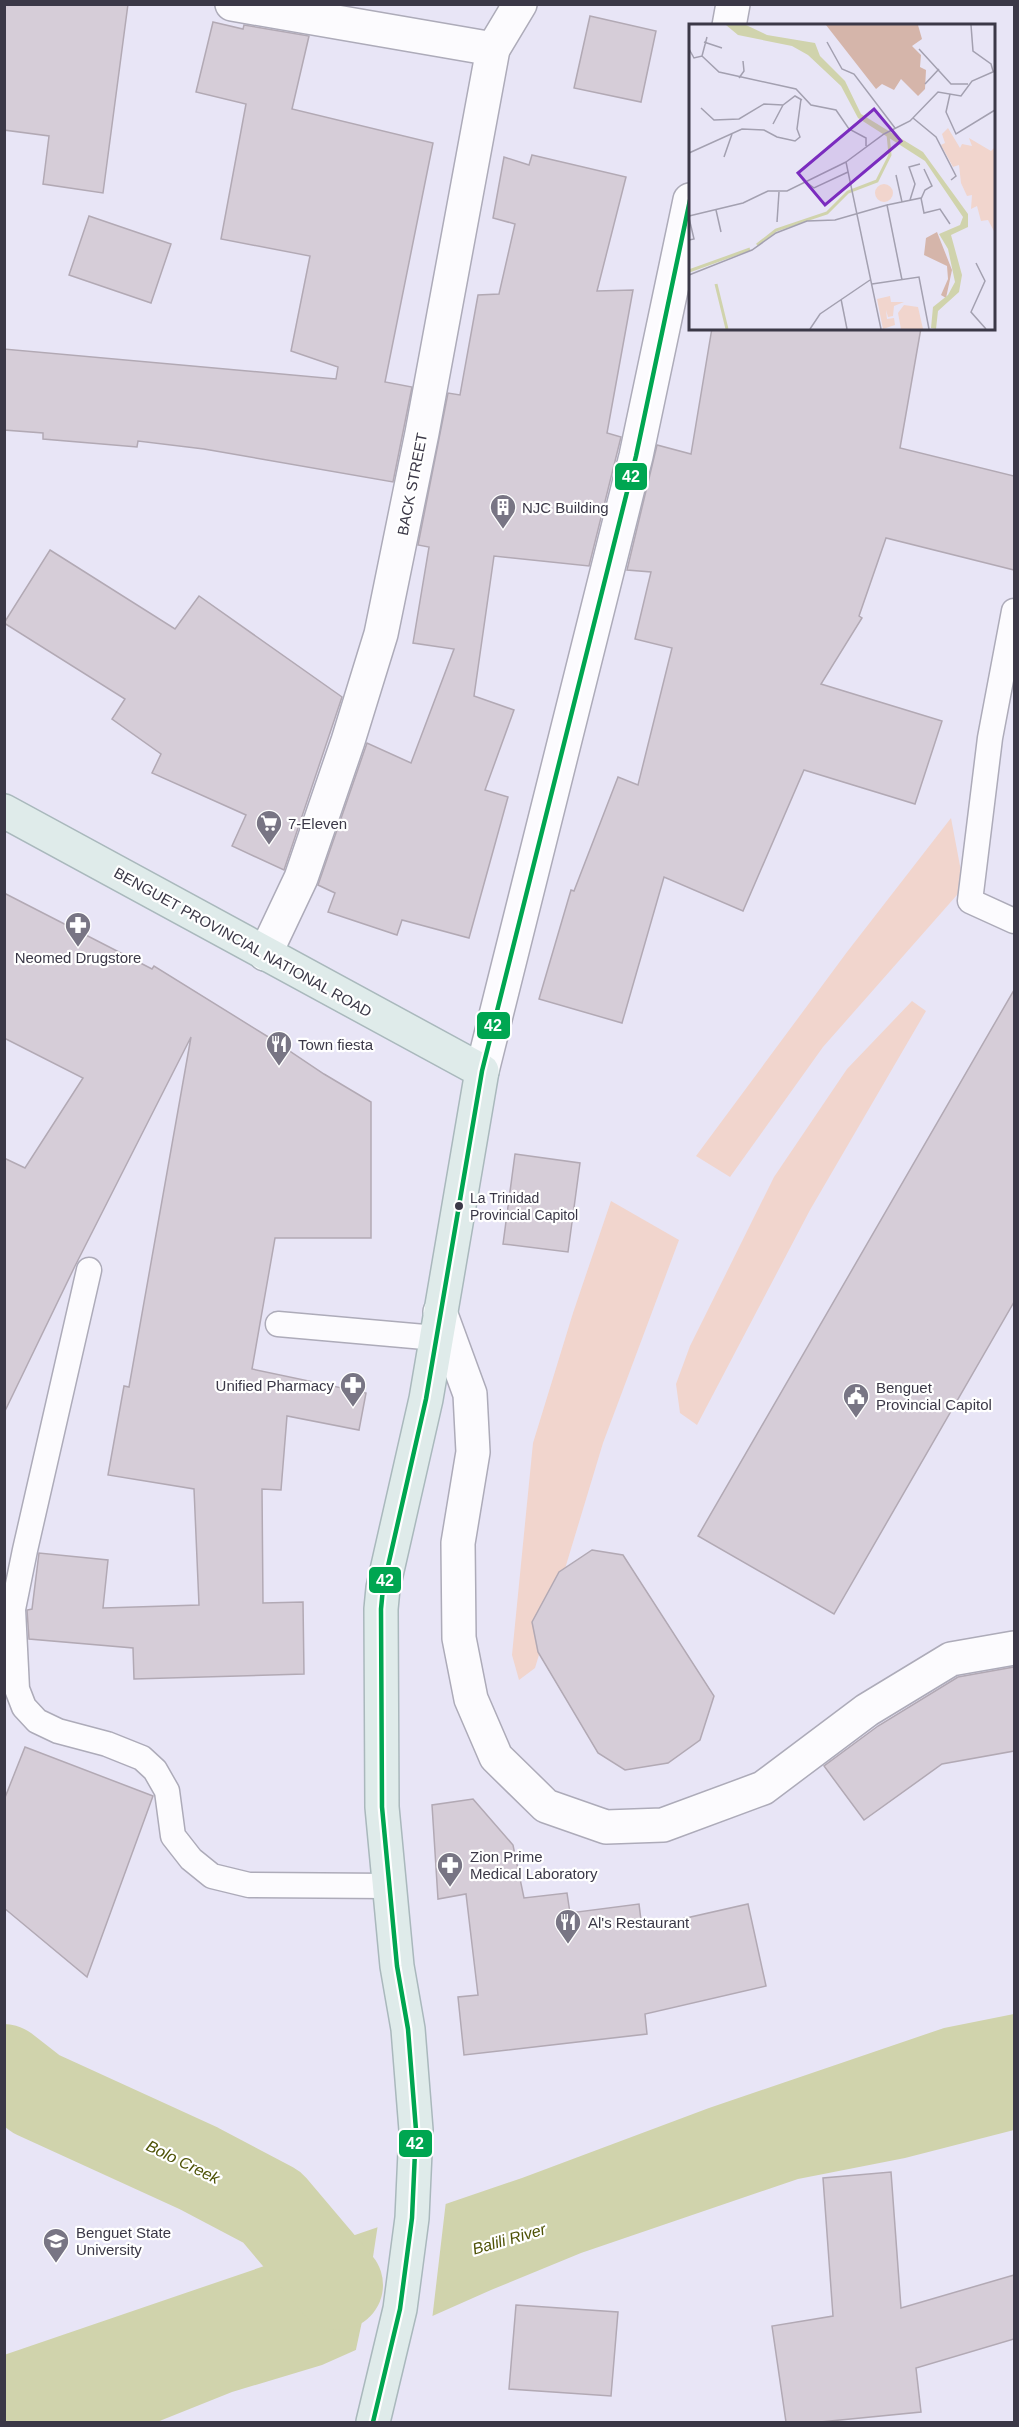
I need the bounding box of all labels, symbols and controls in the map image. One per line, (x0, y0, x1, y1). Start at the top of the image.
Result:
inset map (689, 24, 995, 330)
street label: BACK STREET (394, 431, 430, 537)
line badge: 42 (614, 462, 648, 491)
text: 42 (622, 468, 640, 485)
building icon: NJC Building (488, 492, 518, 530)
place label: NJC Building (522, 499, 609, 516)
supermarket icon: 7-Eleven (254, 808, 284, 846)
place label: 7-Eleven (288, 815, 347, 832)
street label: BENGUET PROVINCIAL NATIONAL ROAD (111, 864, 375, 1020)
pharmacy icon: Neomed Drugstore (63, 910, 93, 948)
place label: Neomed Drugstore (15, 949, 141, 966)
line badge: 42 (476, 1011, 511, 1040)
text: 42 (484, 1017, 502, 1034)
restaurant icon: Town fiesta (264, 1029, 294, 1067)
place label: Town fiesta (298, 1036, 374, 1053)
place label: La Trinidad Provincial Capitol (470, 1190, 578, 1223)
marker: La Trinidad Provincial Capitol (453, 1200, 465, 1212)
pharmacy icon: Unified Pharmacy (338, 1370, 368, 1408)
place label: Unified Pharmacy (216, 1377, 334, 1394)
place label: Benguet Provincial Capitol (876, 1379, 992, 1413)
public building icon: Benguet Provincial Capitol (841, 1381, 871, 1419)
line badge: 42 (368, 1566, 402, 1594)
text: 42 (376, 1572, 394, 1589)
place label: Zion Prime Medical Laboratory (470, 1848, 598, 1882)
pharmacy icon: Zion Prime Medical Laboratory (435, 1850, 465, 1888)
restaurant icon: Al's Restaurant (553, 1907, 583, 1945)
place label: Al's Restaurant (588, 1914, 690, 1931)
line badge: 42 (398, 2129, 433, 2158)
text: 42 (406, 2135, 424, 2152)
water label: Bolo Creek (144, 2137, 223, 2187)
water label: Balili River (470, 2220, 548, 2258)
place label: Benguet State University (76, 2224, 171, 2258)
school or university icon: Benguet State University (41, 2226, 71, 2264)

